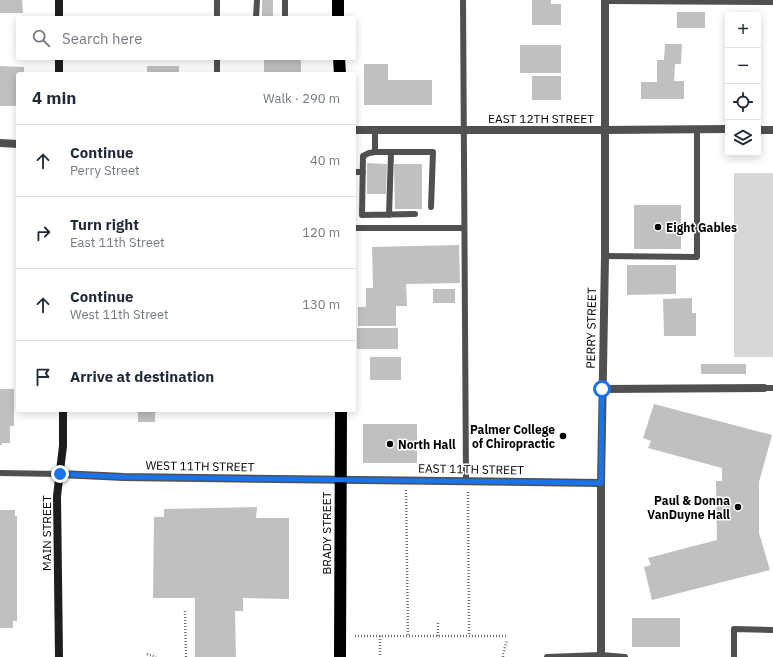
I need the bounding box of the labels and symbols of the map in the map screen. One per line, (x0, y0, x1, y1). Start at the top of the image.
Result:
street label: EAST 12TH STREET (488, 111, 594, 126)
place label: Eight Gables (666, 220, 737, 235)
marker: Eight Gables (653, 222, 663, 232)
street label: PERRY STREET (583, 287, 599, 369)
route start (593, 380, 611, 398)
place label: Palmer College of Chiropractic (470, 422, 555, 451)
marker: Palmer College of Chiropractic (558, 431, 568, 441)
place label: North Hall (398, 437, 456, 452)
marker: North Hall (385, 439, 395, 449)
street label: WEST 11TH STREET (145, 458, 255, 474)
street label: EAST 11TH STREET (418, 461, 524, 477)
route end (51, 465, 69, 483)
street label: BRADY STREET (319, 491, 334, 575)
place label: Paul & Donna VanDuyne Hall (647, 493, 730, 522)
street label: MAIN STREET (39, 495, 54, 571)
marker: Paul & Donna VanDuyne Hall (733, 502, 743, 512)

